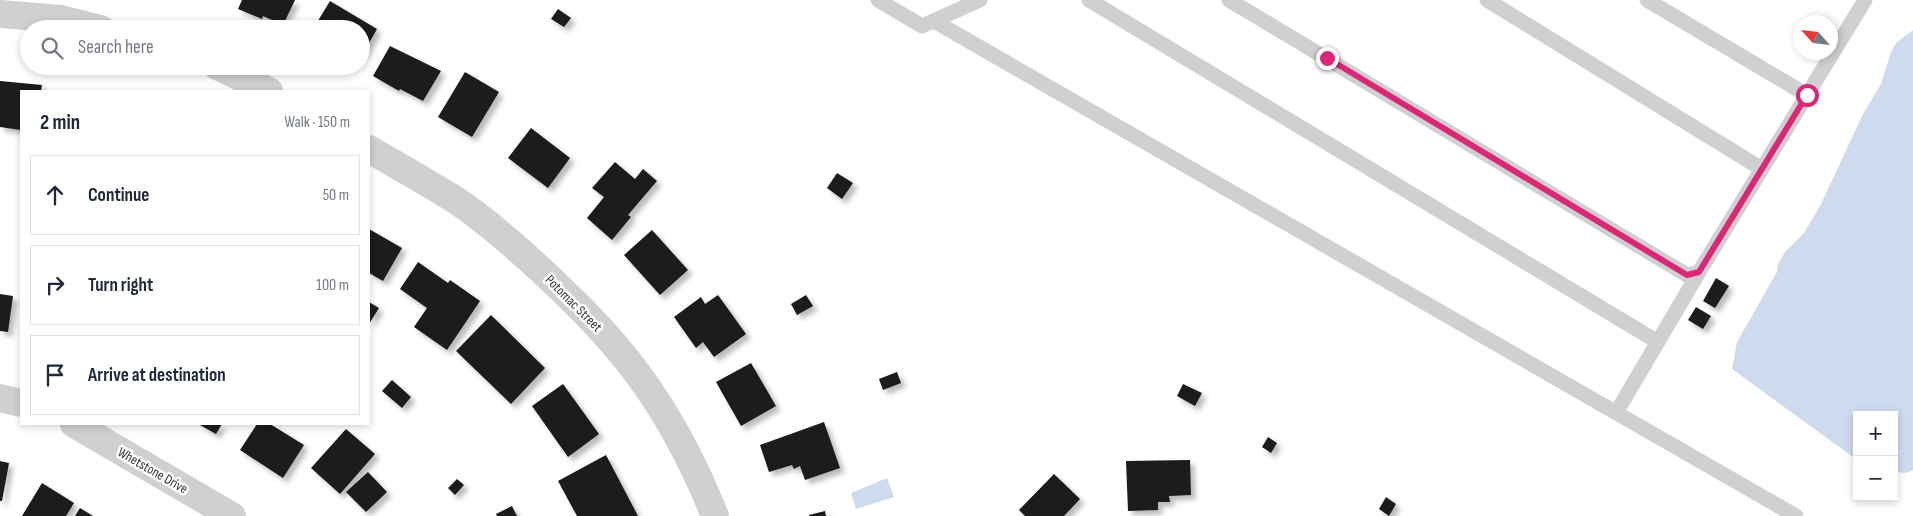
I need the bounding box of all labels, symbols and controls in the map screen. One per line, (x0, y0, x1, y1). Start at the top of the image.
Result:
north arrow (1793, 15, 1838, 60)
search box (20, 20, 370, 75)
icon: search (38, 34, 66, 62)
text: Search here (78, 36, 154, 59)
route end (1316, 47, 1339, 70)
route start (1796, 84, 1819, 107)
text: 2 min (40, 110, 80, 135)
text: Walk · 150 m (285, 113, 350, 132)
icon: ahead (41, 181, 69, 209)
text: Continue (88, 184, 149, 207)
text: 50 m (323, 186, 349, 205)
icon: right (41, 271, 69, 299)
street label: Potomac Street (542, 271, 606, 335)
text: Turn right (88, 274, 153, 297)
text: 100 m (316, 276, 349, 295)
icon: arrive (41, 361, 69, 389)
text: Arrive at destination (88, 364, 226, 387)
map controls (1853, 411, 1898, 501)
button: + (1853, 411, 1898, 456)
street label: Whetstone Drive (115, 444, 191, 497)
button: − (1853, 456, 1898, 501)

